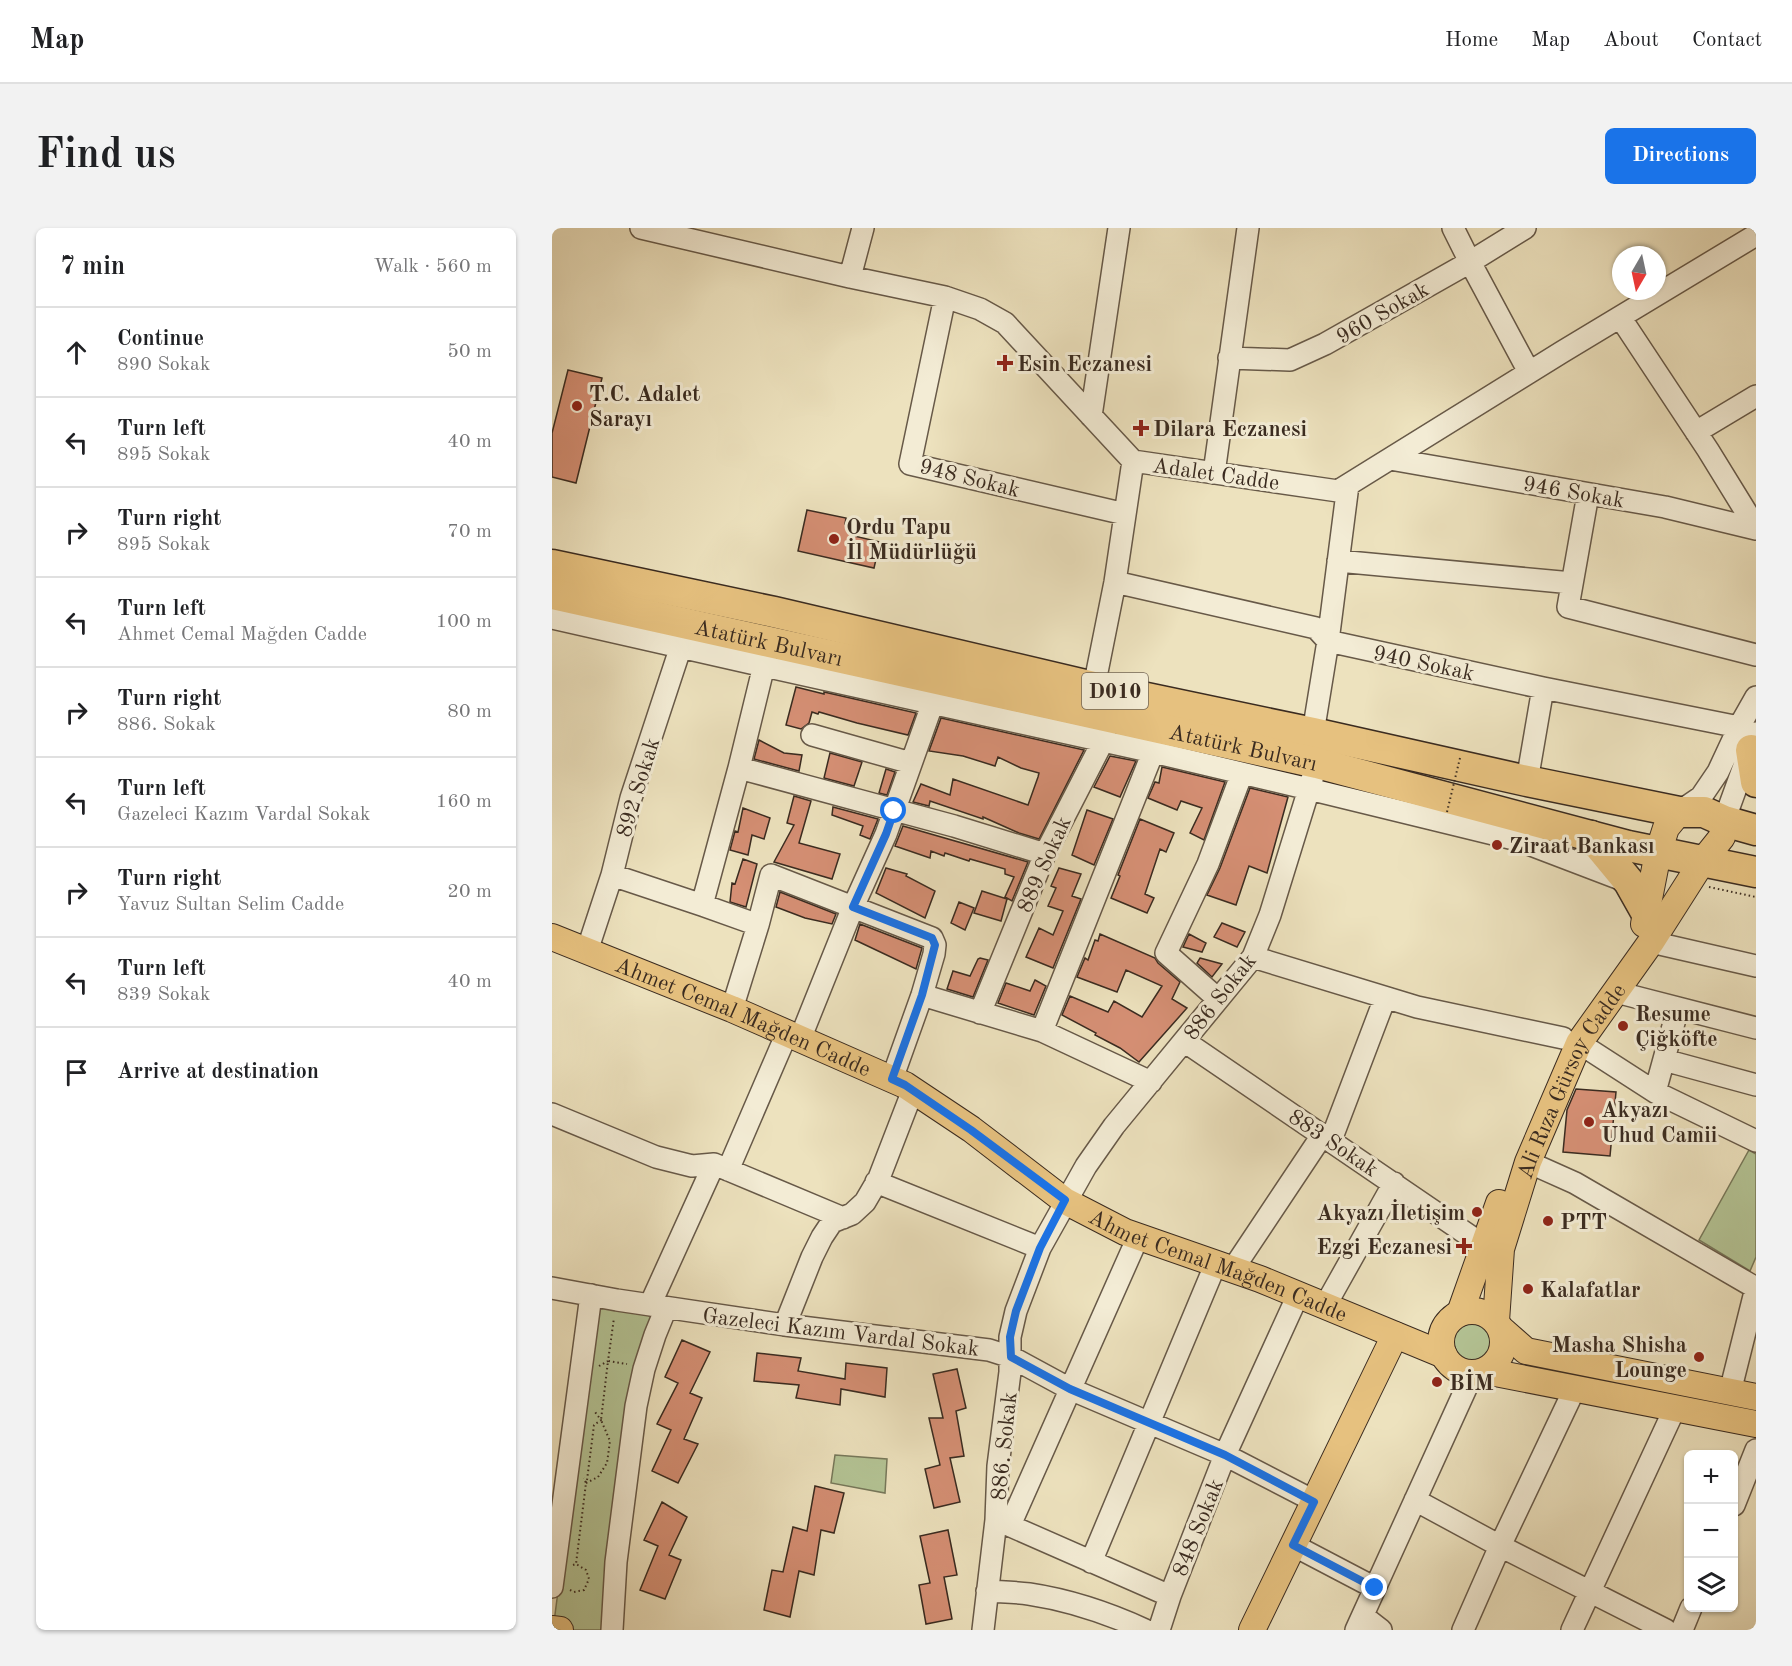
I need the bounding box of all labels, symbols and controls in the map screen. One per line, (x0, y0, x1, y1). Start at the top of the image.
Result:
text: Map (30, 27, 84, 55)
text: Home (1445, 30, 1498, 51)
text: Map (1531, 30, 1570, 51)
text: About (1603, 30, 1659, 51)
text: Contact (1692, 30, 1762, 51)
button: Directions (1605, 128, 1756, 184)
text: Find us (36, 135, 175, 177)
north arrow (1612, 246, 1666, 300)
text: 7 min (60, 254, 125, 280)
text: Walk · 560 m (373, 257, 492, 277)
street label: 960 Sokak (1333, 279, 1433, 349)
text: Continue (117, 328, 204, 350)
icon: ahead (60, 336, 93, 369)
text: 50 m (447, 342, 492, 362)
place label: Esin Eczanesi (1017, 354, 1152, 376)
text: 890 Sokak (117, 355, 210, 375)
marker: Esin Eczanesi (998, 356, 1012, 370)
place label: T.C. Adalet Sarayı (589, 384, 700, 431)
marker: T.C. Adalet Sarayı (570, 399, 584, 413)
text: Turn left (117, 418, 206, 440)
place label: Dilara Eczanesi (1153, 419, 1307, 441)
marker: Dilara Eczanesi (1134, 421, 1148, 435)
icon: left (60, 426, 93, 459)
text: 40 m (447, 432, 492, 452)
text: 895 Sokak (117, 445, 210, 465)
street label: Adalet Cadde (1151, 455, 1281, 495)
street label: 948 Sokak (917, 456, 1022, 502)
street label: 946 Sokak (1521, 473, 1626, 513)
text: Turn right (117, 508, 221, 530)
icon: right (60, 516, 93, 549)
place label: Ordu Tapu İl Müdürlüğü (846, 517, 977, 564)
text: 70 m (447, 522, 492, 542)
marker: Ordu Tapu İl Müdürlüğü (827, 532, 841, 546)
text: 895 Sokak (117, 535, 210, 555)
text: Turn left (117, 598, 206, 620)
icon: left (60, 606, 93, 639)
text: 100 m (436, 612, 492, 632)
street label: Atatürk Bulvarı (692, 617, 845, 671)
text: Ahmet Cemal Mağden Cadde (117, 625, 367, 645)
street label: 940 Sokak (1371, 643, 1476, 685)
road number: D010 (1082, 673, 1148, 709)
text: Turn right (117, 688, 221, 710)
icon: right (60, 696, 93, 729)
text: 80 m (447, 702, 492, 722)
text: 886. Sokak (117, 715, 216, 735)
street label: Atatürk Bulvarı (1167, 722, 1319, 776)
street label: 892 Sokak (613, 735, 664, 840)
text: Turn left (117, 778, 206, 800)
icon: left (60, 786, 93, 819)
text: 160 m (436, 792, 492, 812)
route start (880, 797, 906, 823)
text: Gazeleci Kazım Vardal Sokak (117, 805, 371, 825)
street label: 889 Sokak (1014, 813, 1076, 916)
place label: Ziraat Bankası (1509, 836, 1654, 858)
marker: Ziraat Bankası (1490, 838, 1504, 852)
text: Turn right (117, 868, 221, 890)
icon: right (60, 876, 93, 909)
text: 20 m (447, 882, 492, 902)
text: Yavuz Sultan Selim Cadde (117, 895, 344, 915)
street label: 886 Sokak (1180, 950, 1261, 1044)
street label: Ahmet Cemal Mağden Cadde (612, 954, 874, 1082)
text: Turn left (117, 958, 206, 980)
icon: left (60, 966, 93, 999)
text: 40 m (447, 972, 492, 992)
street label: Ali Rıza Gürsoy Cadde (1514, 980, 1631, 1182)
text: 839 Sokak (117, 985, 210, 1005)
place label: Resume Çiğköfte (1635, 1004, 1718, 1051)
marker: Resume Çiğköfte (1616, 1019, 1630, 1033)
icon: arrive (60, 1056, 93, 1089)
text: Arrive at destination (117, 1061, 319, 1083)
place label: Akyazı Uhud Camii (1601, 1100, 1717, 1147)
street label: 883 Sokak (1284, 1106, 1382, 1182)
marker: Akyazı Uhud Camii (1582, 1115, 1596, 1129)
place label: Akyazı İletişim (1316, 1199, 1465, 1225)
marker: Akyazı İletişim (1470, 1205, 1484, 1219)
street label: Ahmet Cemal Mağden Cadde (1085, 1206, 1350, 1327)
place label: PTT (1560, 1212, 1607, 1234)
marker: PTT (1541, 1214, 1555, 1228)
place label: Ezgi Eczanesi (1316, 1237, 1452, 1259)
marker: Ezgi Eczanesi (1457, 1239, 1471, 1253)
place label: Kalafatlar (1540, 1280, 1640, 1302)
marker: Kalafatlar (1521, 1282, 1535, 1296)
street label: Gazeleci Kazım Vardal Sokak (701, 1305, 980, 1361)
place label: Masha Shisha Lounge (1552, 1335, 1687, 1382)
marker: Masha Shisha Lounge (1692, 1350, 1706, 1364)
place label: BİM (1449, 1369, 1494, 1395)
marker: BİM (1430, 1375, 1444, 1389)
street label: 886. Sokak (988, 1391, 1022, 1502)
map controls (1684, 1450, 1738, 1612)
button: + (1684, 1450, 1738, 1504)
street label: 848 Sokak (1169, 1476, 1228, 1580)
button: − (1684, 1504, 1738, 1558)
button: layers (1684, 1558, 1738, 1612)
route end (1361, 1574, 1387, 1600)

